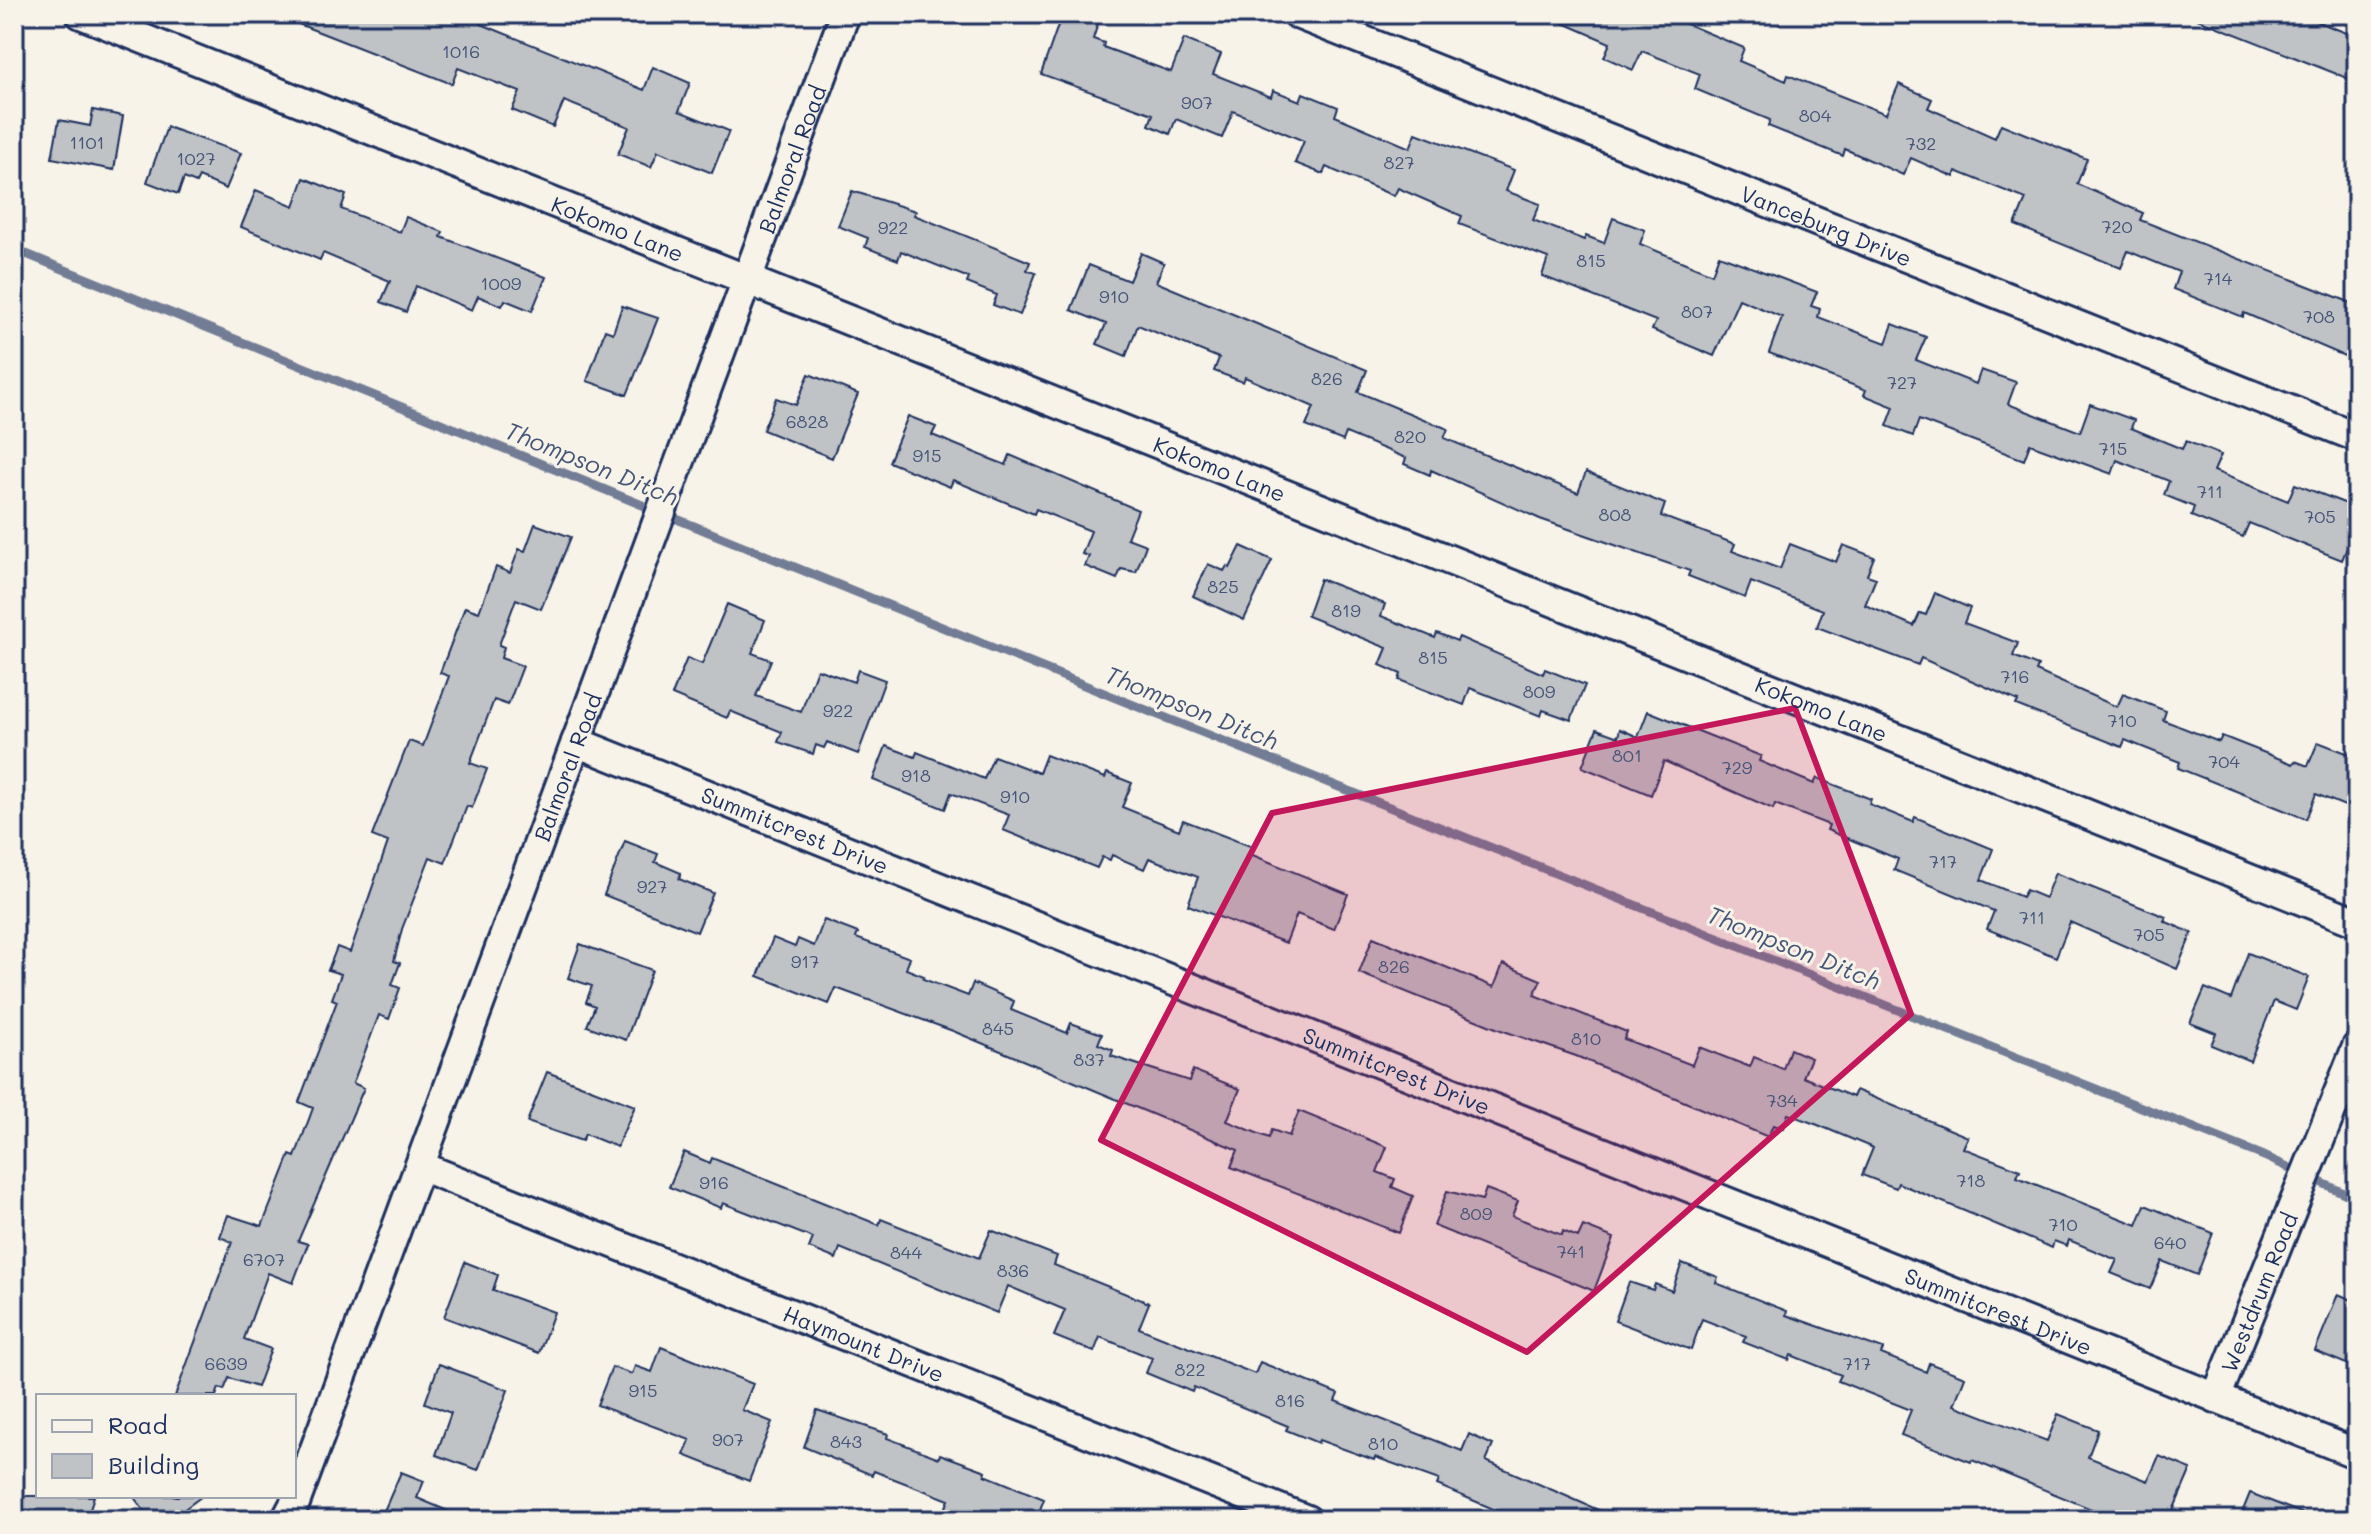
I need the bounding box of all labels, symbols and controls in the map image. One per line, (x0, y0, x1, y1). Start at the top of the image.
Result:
house number: 1016 (442, 39, 480, 63)
street label: Balmoral Road (751, 81, 832, 237)
house number: 907 (1181, 90, 1213, 114)
house number: 804 (1799, 103, 1832, 127)
house number: 1101 (69, 130, 105, 154)
house number: 732 (1906, 131, 1936, 155)
house number: 1027 (176, 146, 216, 170)
house number: 827 (1384, 150, 1414, 174)
street label: Vanceburg Drive (1737, 178, 1916, 272)
street label: Kokomo Lane (548, 189, 688, 268)
house number: 720 (2101, 214, 2133, 238)
house number: 922 (878, 215, 908, 239)
house number: 815 (1576, 248, 1606, 272)
house number: 714 (2204, 266, 2233, 290)
house number: 1009 (481, 271, 522, 295)
house number: 910 (1099, 284, 1129, 308)
house number: 807 (1681, 299, 1713, 323)
house number: 708 (2303, 304, 2335, 328)
house number: 826 (1311, 366, 1343, 390)
house number: 727 (1887, 370, 1917, 394)
house number: 6828 (786, 409, 828, 433)
water label: Thompson Ditch (501, 414, 683, 512)
house number: 820 (1394, 424, 1426, 448)
street label: Kokomo Lane (1149, 429, 1290, 508)
house number: 715 (2099, 436, 2127, 460)
house number: 915 (912, 443, 942, 467)
house number: 711 (2197, 479, 2223, 503)
house number: 808 (1599, 502, 1632, 526)
house number: 705 (2304, 504, 2336, 528)
house number: 825 (1207, 574, 1239, 598)
house number: 819 (1331, 598, 1361, 622)
house number: 815 (1418, 645, 1448, 669)
water label: Thompson Ditch (1101, 658, 1283, 756)
house number: 716 (2001, 664, 2029, 688)
street label: Kokomo Lane (1751, 669, 1892, 748)
house number: 809 (1523, 679, 1556, 703)
street label: Balmoral Road (526, 689, 608, 845)
house number: 922 (823, 698, 853, 722)
house number: 710 (2107, 708, 2137, 732)
house number: 801 (1612, 743, 1642, 767)
house number: 704 (2208, 749, 2240, 773)
house number: 729 (1722, 755, 1753, 779)
house number: 918 (901, 763, 931, 787)
street label: Summitcrest Drive (697, 779, 893, 880)
house number: 910 (1000, 784, 1030, 808)
house number: 717 (1929, 849, 1957, 873)
house number: 927 (637, 874, 667, 898)
water label: Thompson Ditch (1703, 898, 1885, 996)
house number: 711 (2019, 905, 2045, 929)
house number: 705 (2133, 922, 2165, 946)
house number: 917 (791, 949, 819, 973)
house number: 826 (1378, 954, 1410, 978)
house number: 845 (982, 1016, 1014, 1040)
street label: Summitcrest Drive (1299, 1020, 1495, 1121)
house number: 810 (1571, 1026, 1601, 1050)
house number: 837 (1073, 1047, 1105, 1071)
house number: 734 (1766, 1088, 1798, 1112)
house number: 718 (1957, 1168, 1986, 1192)
house number: 916 (699, 1170, 729, 1194)
house number: 809 (1460, 1201, 1493, 1225)
street label: Westdrum Road (2213, 1208, 2304, 1376)
house number: 710 (2048, 1212, 2078, 1236)
house number: 640 (2154, 1230, 2186, 1254)
house number: 741 (1557, 1239, 1585, 1263)
house number: 844 (890, 1240, 922, 1264)
house number: 6707 (243, 1247, 285, 1271)
house number: 836 (997, 1258, 1029, 1282)
street label: Summitcrest Drive (1901, 1260, 2096, 1361)
street label: Haymount Drive (779, 1298, 949, 1388)
house number: 6639 (205, 1351, 248, 1375)
house number: 717 (1843, 1351, 1871, 1375)
house number: 822 (1175, 1357, 1205, 1381)
house number: 915 (628, 1378, 658, 1402)
house number: 816 (1275, 1388, 1305, 1412)
legend (36, 1394, 296, 1498)
text: Road (108, 1409, 168, 1440)
house number: 907 (712, 1427, 744, 1451)
house number: 843 (830, 1429, 862, 1453)
house number: 810 (1368, 1431, 1398, 1455)
text: Building (108, 1449, 199, 1480)

